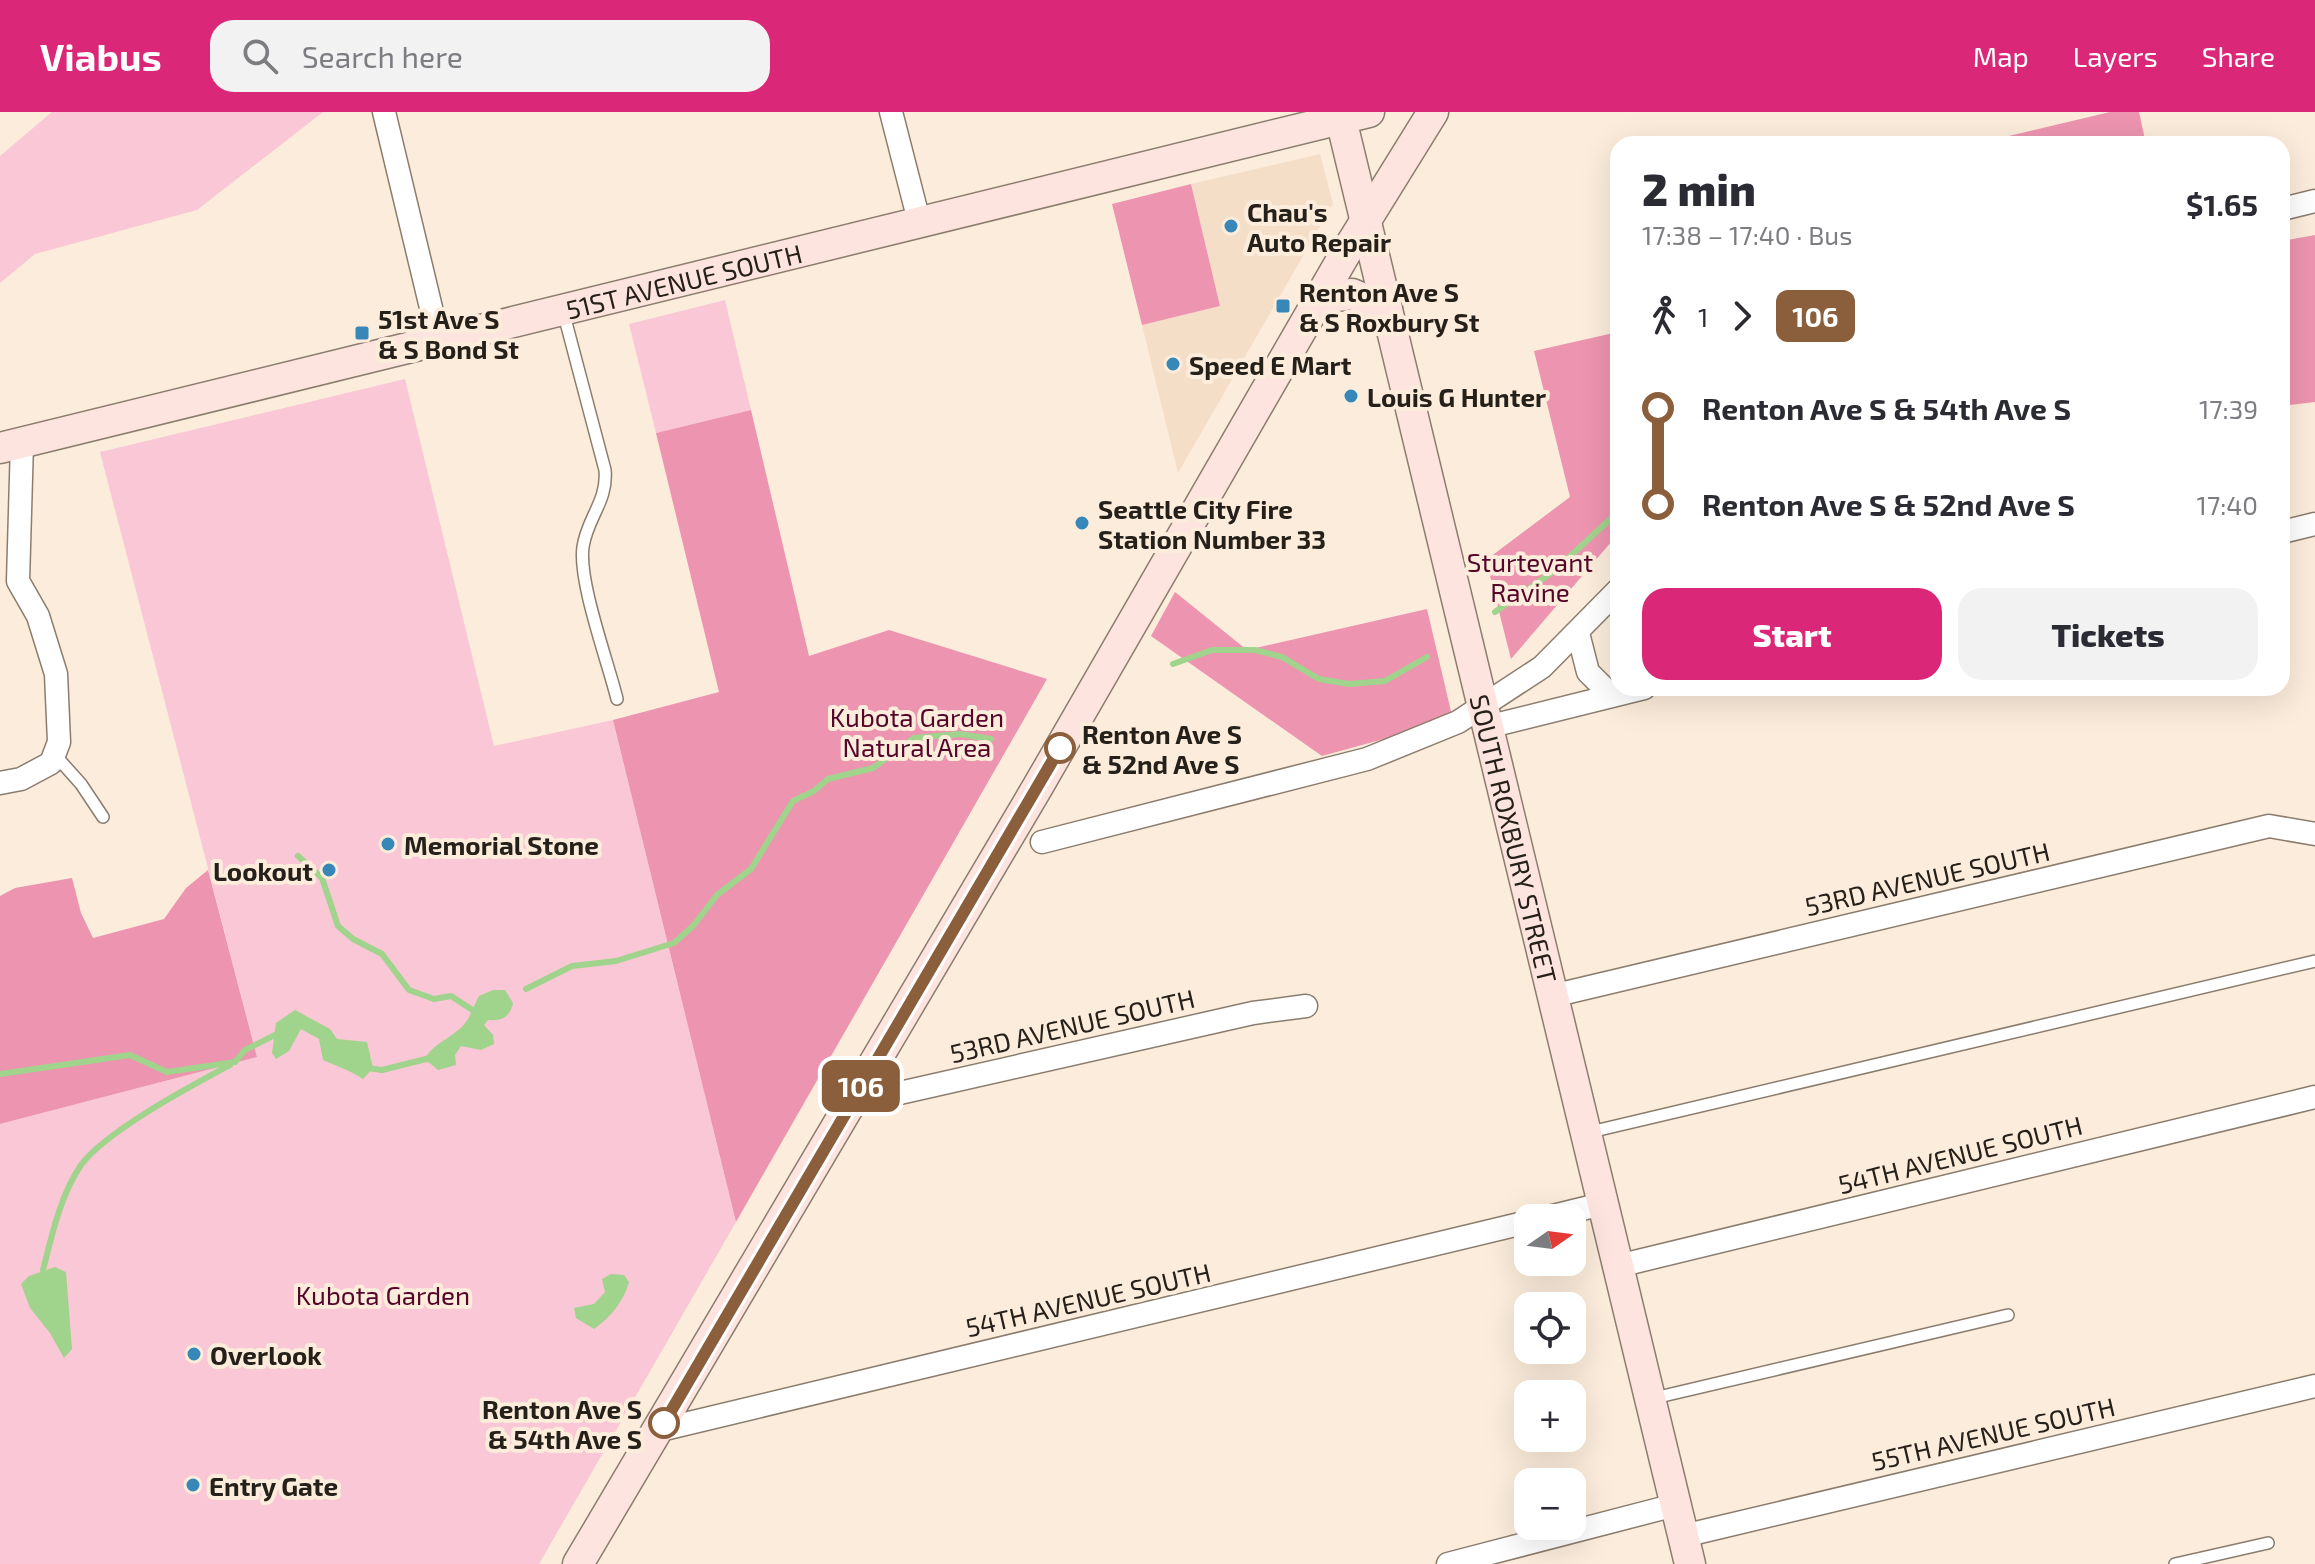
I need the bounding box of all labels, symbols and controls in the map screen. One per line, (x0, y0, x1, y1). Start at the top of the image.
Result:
search box (210, 20, 770, 92)
text: Viabus (40, 33, 162, 79)
icon: search (238, 34, 282, 78)
text: Search here (302, 38, 463, 74)
text: Map (1973, 39, 2029, 73)
text: Layers (2073, 39, 2158, 73)
text: Share (2202, 39, 2275, 73)
text: 2 min (1642, 162, 1756, 215)
text: $1.65 (2186, 186, 2258, 222)
place label: Chau's Auto Repair (1247, 196, 1391, 257)
marker: Chau's Auto Repair (1222, 217, 1240, 235)
text: 17:38 – 17:40 · Bus (1642, 219, 1852, 250)
street label: 51ST AVENUE SOUTH (562, 236, 805, 324)
place label: Renton Ave S & S Roxbury St (1299, 276, 1480, 338)
icon: walk (1642, 294, 1686, 338)
icon: forward (1720, 294, 1764, 338)
marker: Renton Ave S & S Roxbury St (1274, 297, 1292, 315)
text: 106 (1792, 299, 1839, 333)
text: 1 (1698, 301, 1708, 332)
place label: 51st Ave S & S Bond St (378, 303, 519, 364)
marker: 51st Ave S & S Bond St (353, 324, 371, 342)
place label: Speed E Mart (1189, 349, 1352, 380)
marker: Speed E Mart (1164, 355, 1182, 373)
place label: Louis G Hunter (1367, 381, 1546, 412)
marker: Louis G Hunter (1342, 387, 1360, 405)
text: Renton Ave S & 54th Ave S (1702, 390, 2071, 426)
text: 17:39 (2199, 393, 2258, 424)
text: Renton Ave S & 52nd Ave S (1702, 486, 2075, 522)
text: 17:40 (2197, 489, 2258, 520)
place label: Seattle City Fire Station Number 33 (1098, 493, 1326, 554)
marker: Seattle City Fire Station Number 33 (1073, 514, 1091, 532)
park label: Sturtevant Ravine (1467, 546, 1593, 607)
button: Start (1642, 588, 1942, 680)
button: Tickets (1958, 588, 2258, 680)
street label: SOUTH ROXBURY STREET (1465, 691, 1565, 986)
park label: Kubota Garden Natural Area (830, 701, 1004, 762)
place label: Renton Ave S & 52nd Ave S (1082, 718, 1242, 779)
marker: Renton Ave S & 52nd Ave S (1045, 733, 1075, 763)
place label: Memorial Stone (404, 829, 599, 860)
marker: Memorial Stone (379, 835, 397, 853)
street label: 53RD AVENUE SOUTH (1802, 835, 2052, 921)
place label: Lookout (213, 855, 313, 886)
marker: Lookout (320, 861, 338, 879)
street label: 53RD AVENUE SOUTH (947, 982, 1197, 1068)
line badge: 106 (815, 1060, 907, 1112)
text: 106 (838, 1069, 884, 1103)
street label: 54TH AVENUE SOUTH (1835, 1109, 2085, 1199)
north arrow (1514, 1204, 1586, 1276)
map controls (1514, 1204, 1586, 1540)
street label: 54TH AVENUE SOUTH (962, 1256, 1214, 1342)
park label: Kubota Garden (296, 1279, 470, 1310)
button: locate (1514, 1292, 1586, 1364)
place label: Overlook (210, 1339, 322, 1370)
marker: Overlook (185, 1345, 203, 1363)
button: + (1514, 1380, 1586, 1452)
street label: 55TH AVENUE SOUTH (1868, 1390, 2118, 1476)
place label: Renton Ave S & 54th Ave S (482, 1393, 642, 1454)
marker: Renton Ave S & 54th Ave S (649, 1408, 679, 1438)
button: − (1514, 1468, 1586, 1540)
place label: Entry Gate (209, 1470, 338, 1502)
marker: Entry Gate (184, 1476, 202, 1494)

